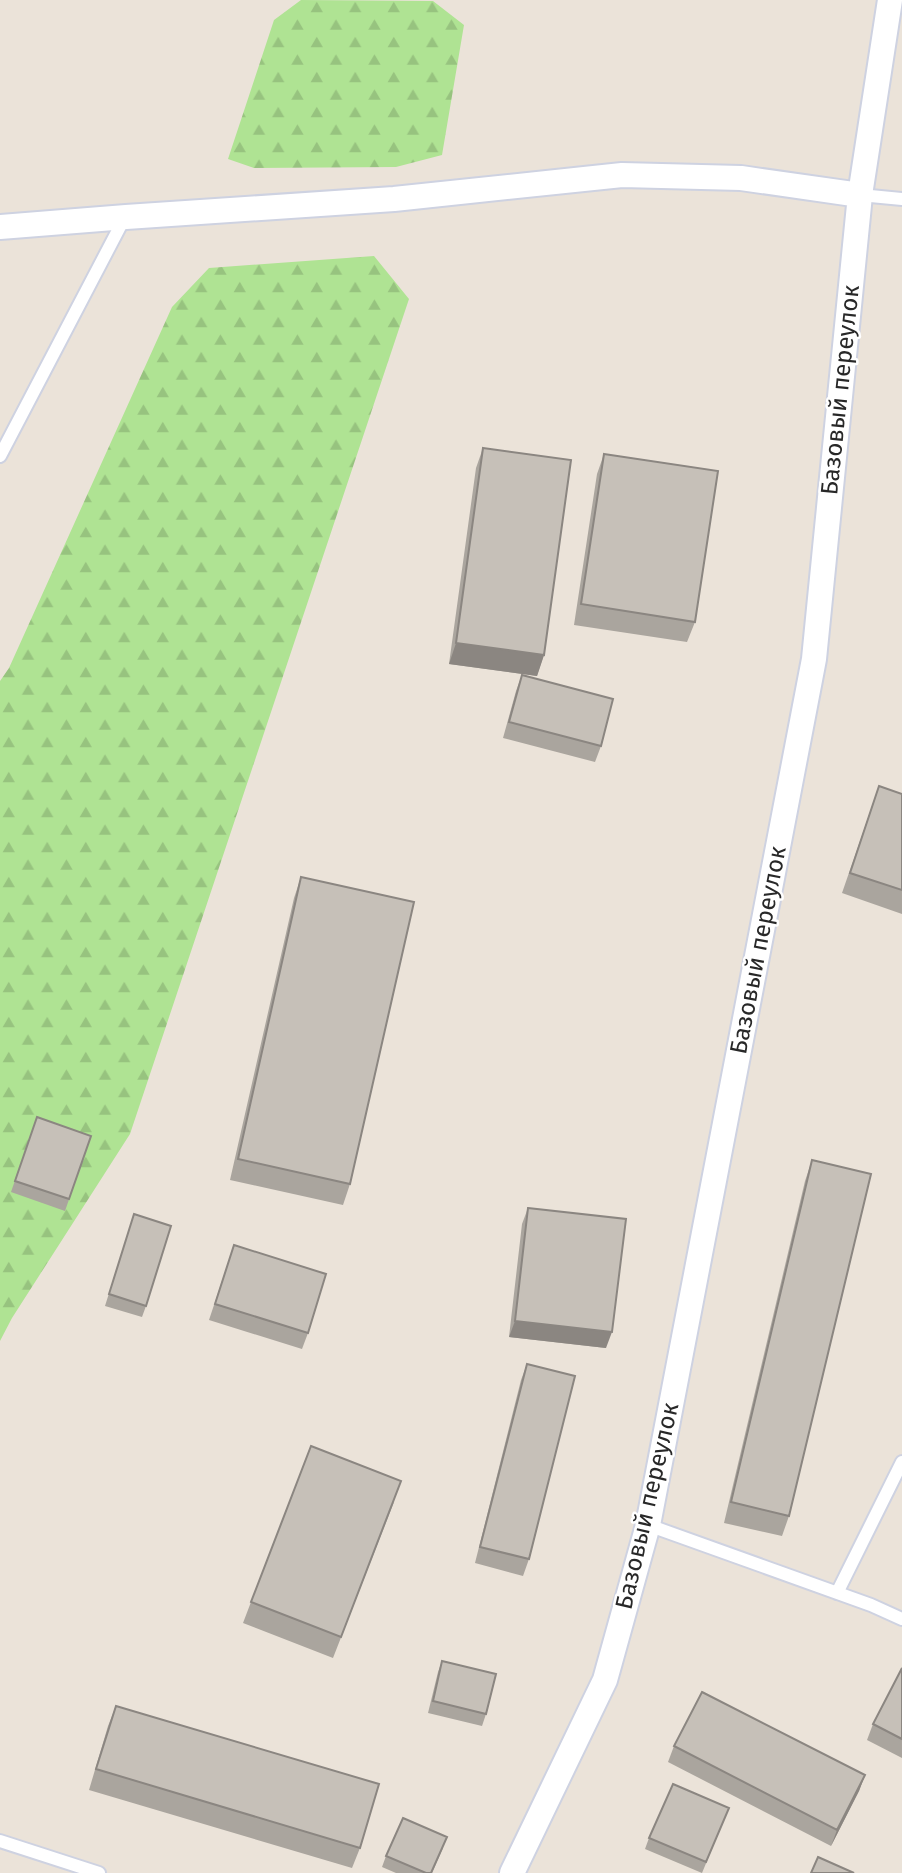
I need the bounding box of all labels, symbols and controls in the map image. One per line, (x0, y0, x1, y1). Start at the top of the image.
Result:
street label: Базовый переулок (815, 283, 865, 496)
street label: Базовый переулок (724, 843, 792, 1056)
street label: Базовый переулок (610, 1399, 685, 1612)

